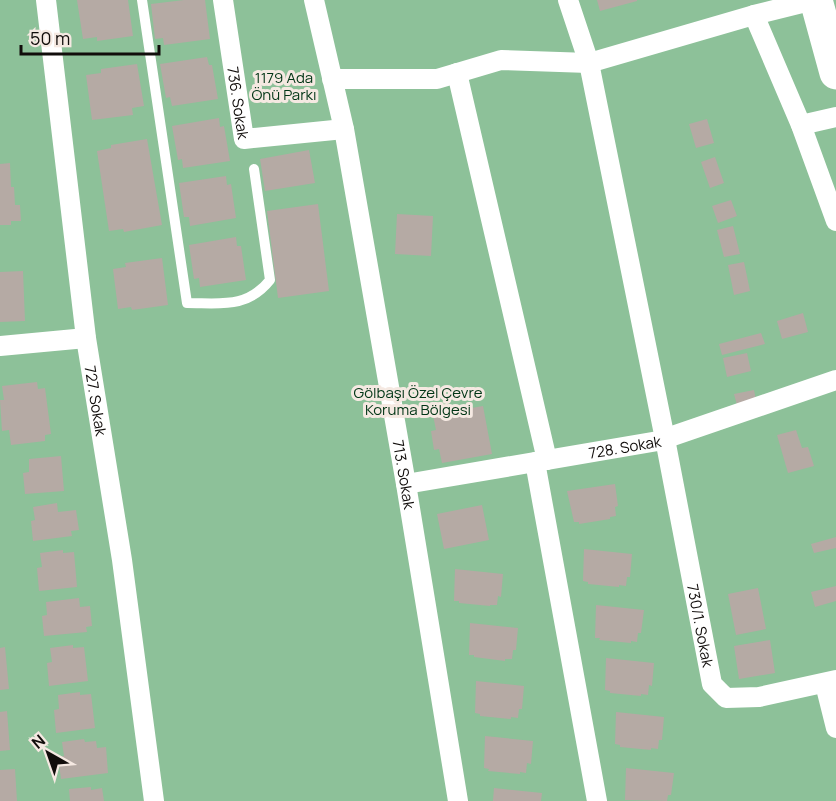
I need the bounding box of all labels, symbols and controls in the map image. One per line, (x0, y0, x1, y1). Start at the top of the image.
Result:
scale bar (21, 18, 159, 56)
text: 50 m (30, 26, 70, 50)
street label: 736. Sokak (223, 65, 254, 141)
park label: 1179 Ada Önü Parkı (251, 67, 317, 105)
street label: 727. Sokak (80, 364, 112, 438)
park label: Gölbaşı Özel Çevre Koruma Bölgesi (354, 382, 483, 420)
street label: 728. Sokak (587, 430, 663, 463)
street label: 713. Sokak (388, 438, 421, 511)
street label: 730/1. Sokak (683, 582, 719, 669)
north arrow (18, 723, 78, 783)
text: N (27, 729, 50, 754)

